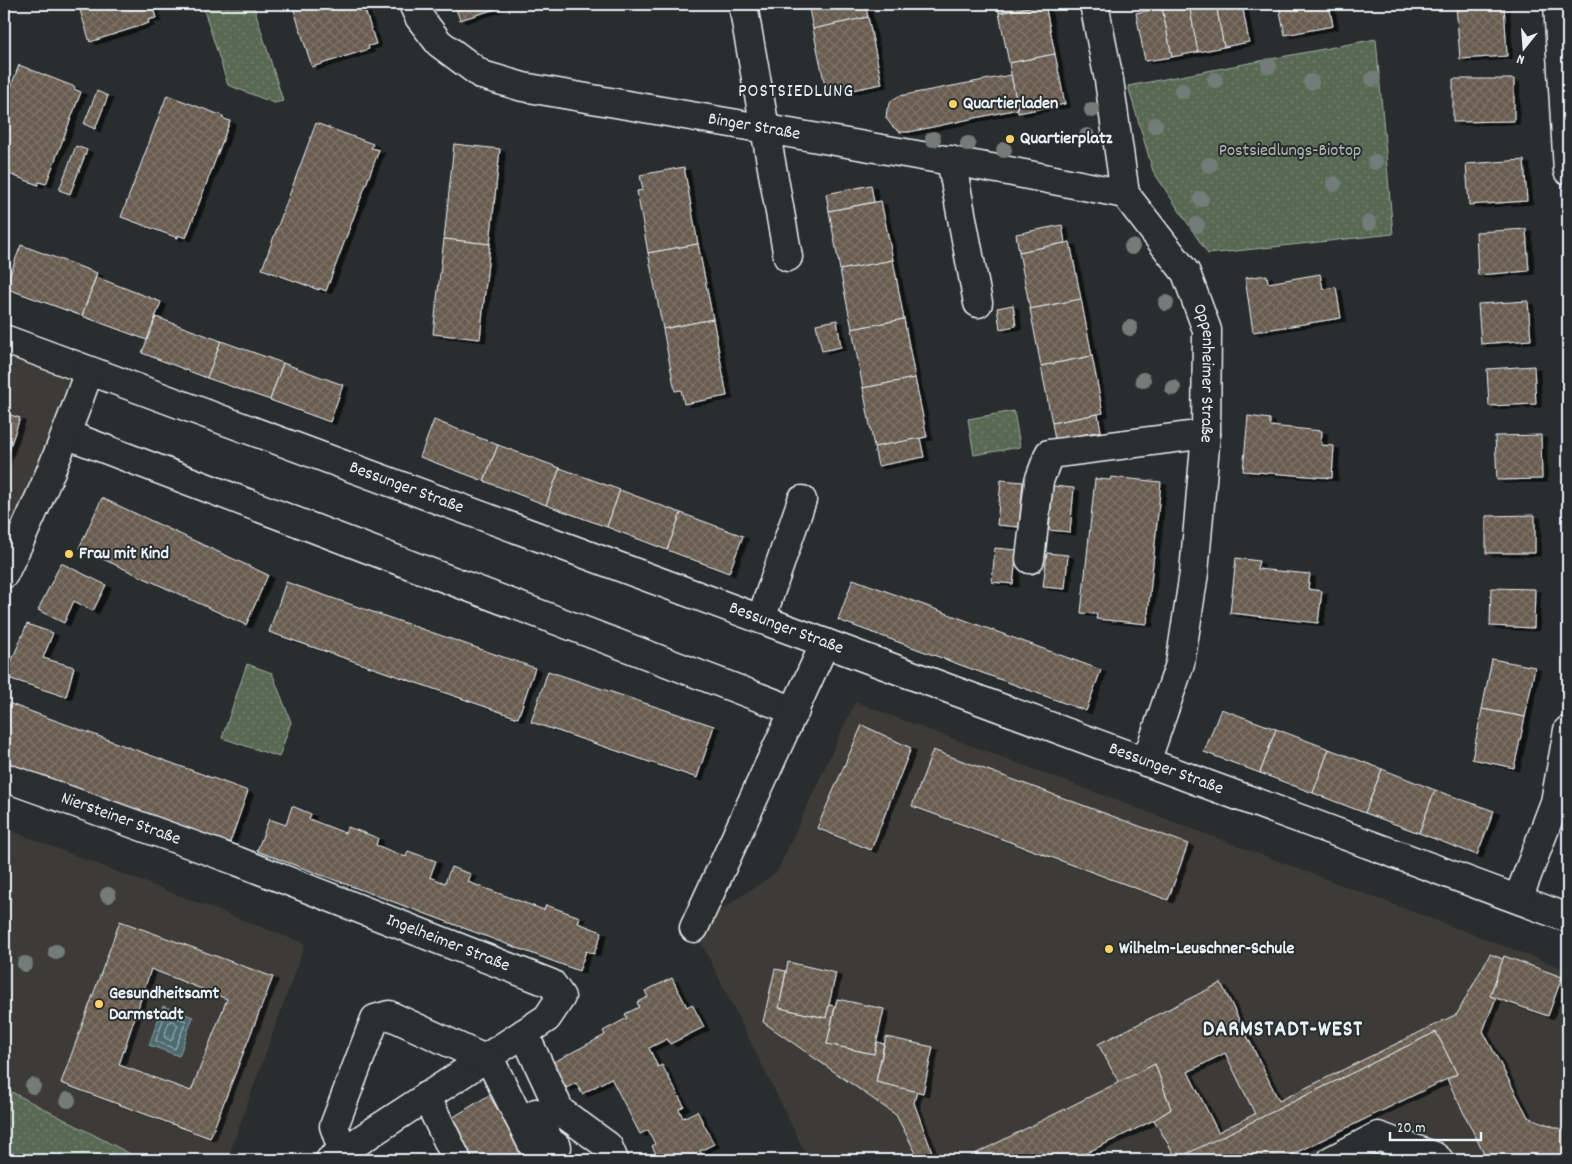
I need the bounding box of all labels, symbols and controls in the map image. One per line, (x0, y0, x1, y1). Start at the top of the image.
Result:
north arrow (1500, 22, 1550, 72)
text: N (1514, 48, 1527, 69)
district label: POSTSIEDLUNG (738, 79, 854, 106)
place label: Quartierladen (963, 92, 1058, 117)
marker: Quartierladen (947, 98, 959, 110)
street label: Binger Straße (706, 107, 802, 147)
place label: Quartierplatz (1020, 127, 1113, 152)
marker: Quartierplatz (1004, 133, 1016, 145)
park label: Postsiedlungs-Biotop (1219, 139, 1361, 164)
street label: Oppenheimer Straße (1186, 300, 1220, 444)
street label: Bessunger Straße (345, 455, 467, 521)
place label: Frau mit Kind (79, 542, 169, 567)
marker: Frau mit Kind (63, 548, 75, 560)
street label: Bessunger Straße (725, 596, 847, 661)
street label: Bessunger Straße (1105, 736, 1227, 802)
street label: Niersteiner Straße (57, 786, 184, 852)
street label: Ingelheimer Straße (382, 908, 513, 979)
place label: Wilhelm-Leuschner-Schule (1119, 937, 1295, 962)
marker: Wilhelm-Leuschner-Schule (1103, 943, 1115, 955)
place label: Gesundheitsamt Darmstadt (109, 982, 220, 1028)
marker: Gesundheitsamt Darmstadt (93, 998, 105, 1010)
district label: DARMSTADT-WEST (1203, 1015, 1363, 1046)
scale bar (1390, 1109, 1481, 1141)
text: 20 m (1397, 1118, 1425, 1140)

